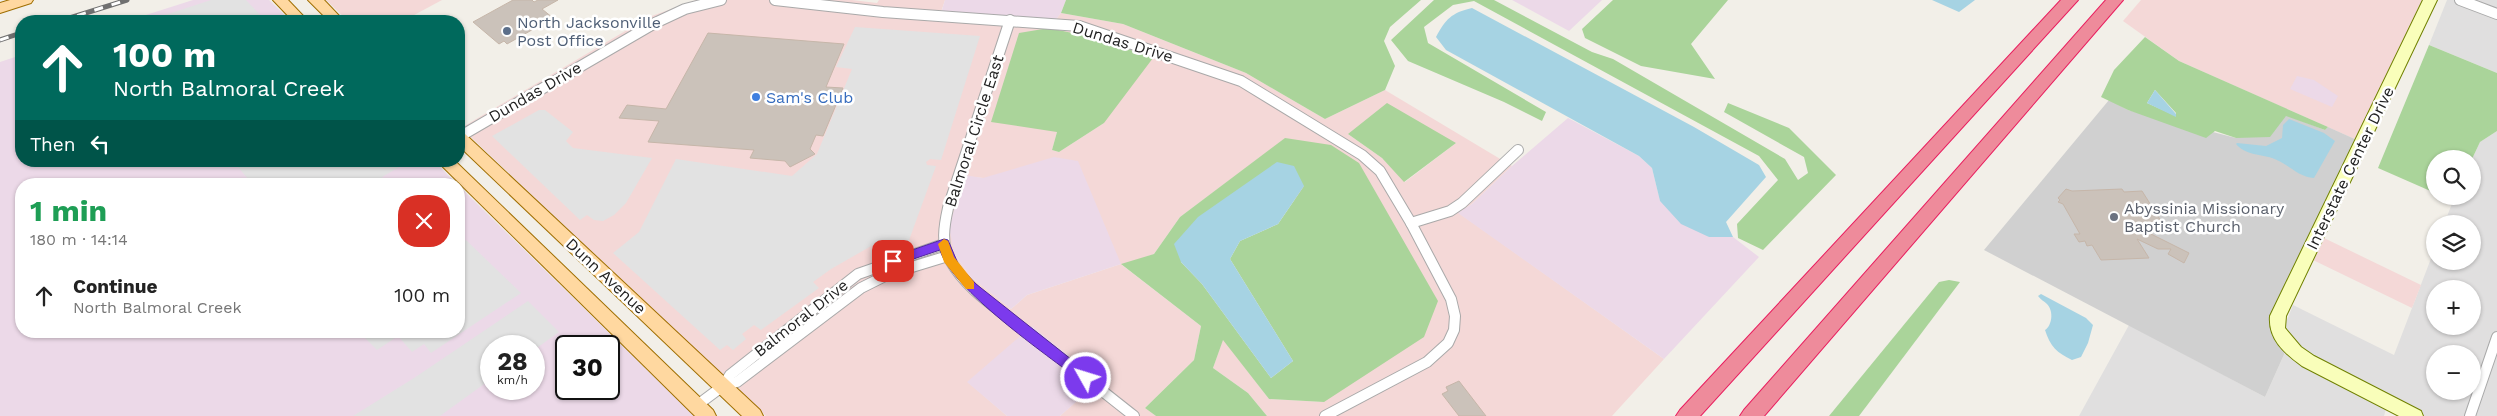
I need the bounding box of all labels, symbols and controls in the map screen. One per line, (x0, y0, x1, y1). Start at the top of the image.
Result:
place label: North Jacksonville Post Office (517, 13, 661, 50)
street label: Dundas Drive (1070, 18, 1176, 66)
marker: North Jacksonville Post Office (501, 25, 513, 37)
text: 100 m (113, 34, 216, 76)
icon: ahead (30, 35, 95, 100)
street label: Balmoral Circle East (940, 52, 1008, 209)
street label: Dundas Drive (485, 58, 585, 126)
text: North Balmoral Creek (113, 76, 345, 101)
street label: Interstate Center Drive (2302, 83, 2398, 253)
place label: Sam's Club (766, 88, 853, 107)
marker: Sam's Club (750, 91, 762, 103)
icon: left (86, 130, 114, 158)
text: Then (30, 133, 76, 156)
map controls (2426, 150, 2481, 400)
button: search (2426, 150, 2481, 205)
text: 1 min (30, 193, 107, 228)
button: close (398, 195, 450, 247)
place label: Abyssinia Missionary Baptist Church (2124, 199, 2285, 236)
marker: Abyssinia Missionary Baptist Church (2108, 211, 2120, 223)
button: layers (2426, 215, 2481, 270)
text: 180 m · 14:14 (30, 230, 128, 249)
street label: Dunn Avenue (562, 234, 650, 318)
pin (872, 240, 914, 282)
icon: arrive (879, 247, 907, 275)
text: Continue (73, 275, 157, 298)
street label: Balmoral Drive (750, 275, 852, 361)
button: + (2426, 280, 2481, 335)
icon: ahead (30, 282, 58, 310)
text: 100 m (394, 284, 450, 307)
text: North Balmoral Creek (73, 298, 242, 317)
speed limit sign: 30 (555, 335, 620, 400)
button: − (2426, 345, 2481, 400)
text: 28 (497, 347, 528, 376)
position arrow (1059, 351, 1111, 403)
text: km/h (497, 373, 528, 387)

